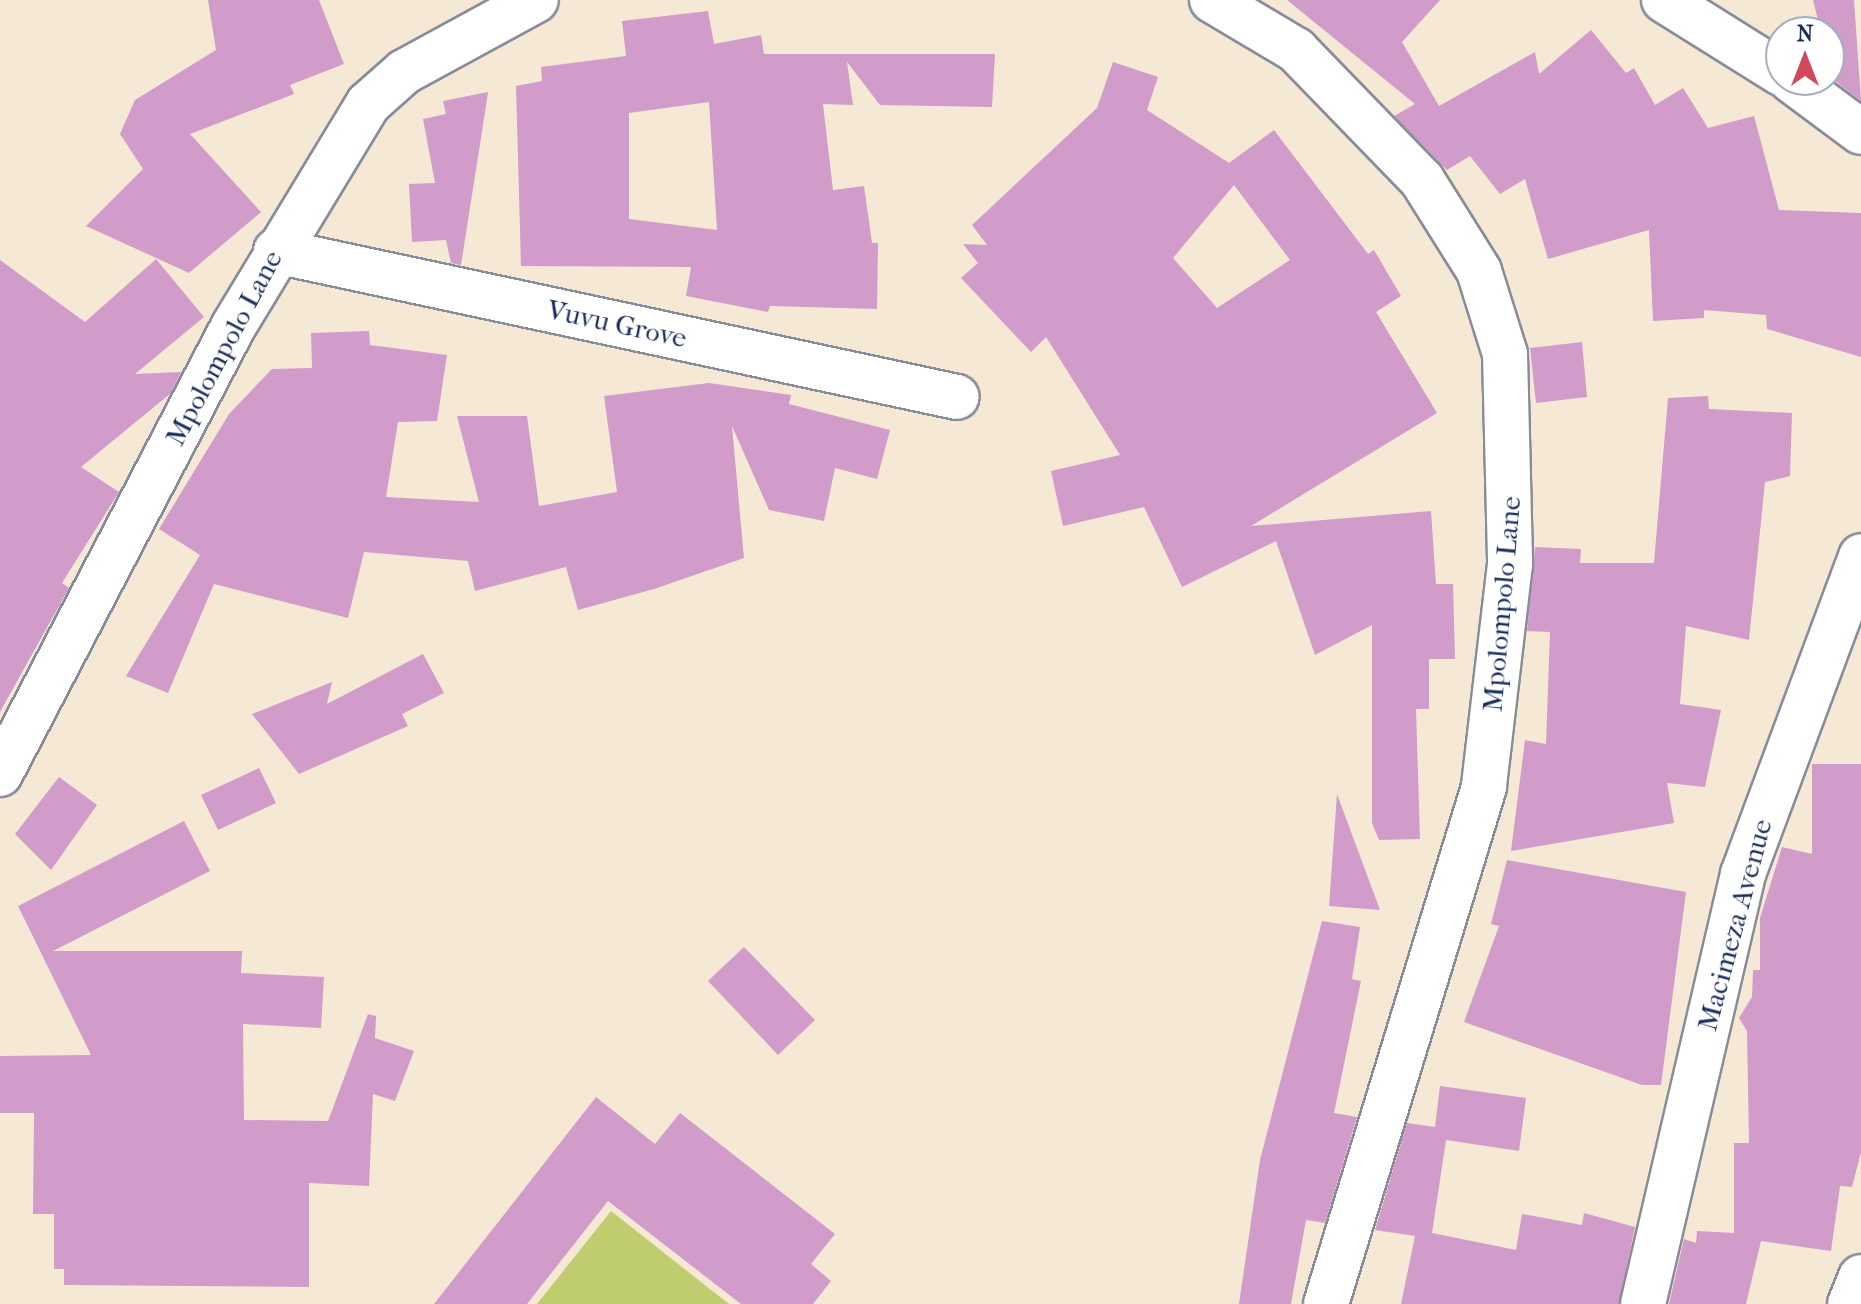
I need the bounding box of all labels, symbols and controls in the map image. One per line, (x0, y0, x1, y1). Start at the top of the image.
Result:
north arrow (1765, 16, 1845, 96)
text: N (1797, 21, 1813, 47)
street label: Mpolompolo Lane (158, 245, 290, 451)
street label: Vuvu Grove (544, 293, 690, 355)
street label: Mpolompolo Lane (1476, 495, 1528, 713)
street label: Macimeza Avenue (1691, 815, 1779, 1035)

